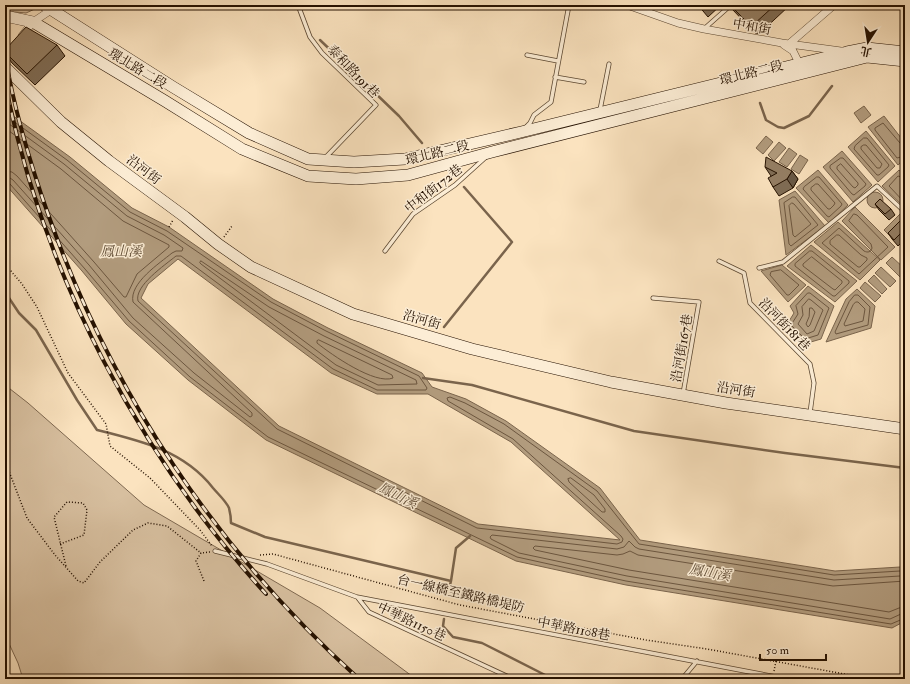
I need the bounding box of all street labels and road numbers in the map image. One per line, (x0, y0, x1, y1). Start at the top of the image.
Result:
street label: 中和街 (731, 16, 772, 38)
street label: 泰和路191巷 (324, 42, 383, 102)
street label: 環北路二段 (106, 45, 169, 92)
street label: 環北路二段 (718, 57, 785, 89)
street label: 環北路二段 (404, 137, 471, 169)
street label: 沿河街 (123, 152, 164, 188)
street label: 中和街172巷 (401, 161, 466, 216)
street label: 沿河街181巷 (755, 295, 813, 354)
street label: 沿河街 (401, 307, 443, 333)
street label: 沿河街167巷 (668, 313, 696, 384)
street label: 沿河街 (715, 379, 756, 401)
street label: 台一線橋至鐵路橋堤防 (396, 572, 526, 616)
street label: 中華路1150巷 (375, 599, 448, 645)
street label: 中華路1108巷 (536, 614, 612, 644)

